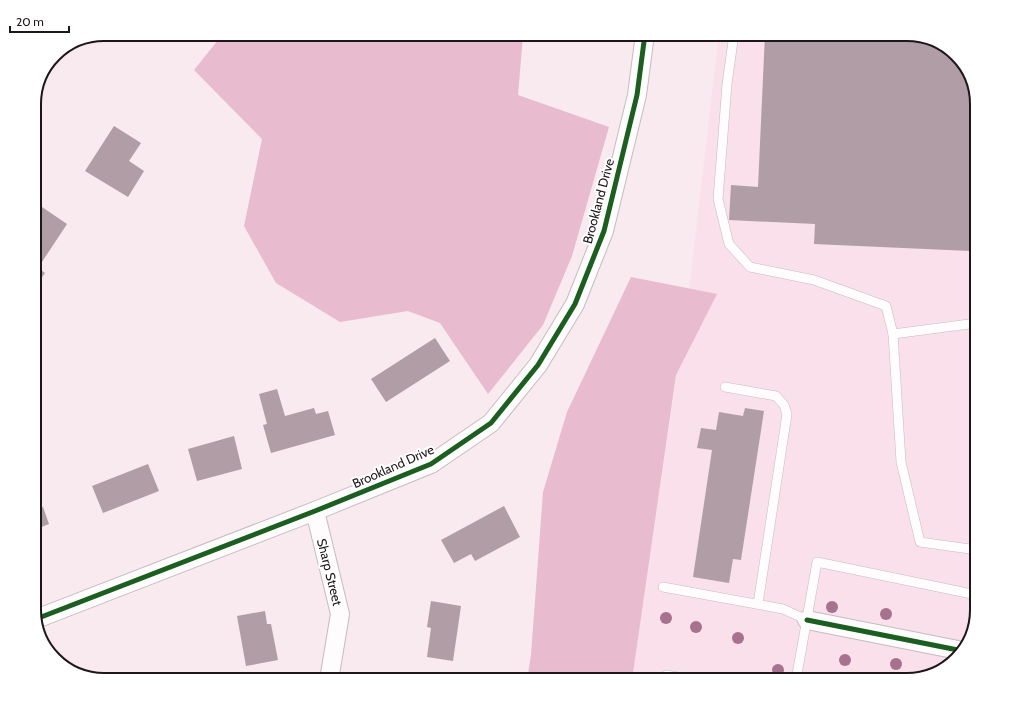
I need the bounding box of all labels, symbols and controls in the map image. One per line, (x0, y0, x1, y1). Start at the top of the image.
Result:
scale bar (10, 8, 69, 34)
text: 20 m (16, 14, 44, 29)
street label: Brookland Drive (579, 156, 617, 245)
street label: Brookland Drive (350, 441, 437, 491)
street label: Sharp Street (314, 537, 346, 608)

